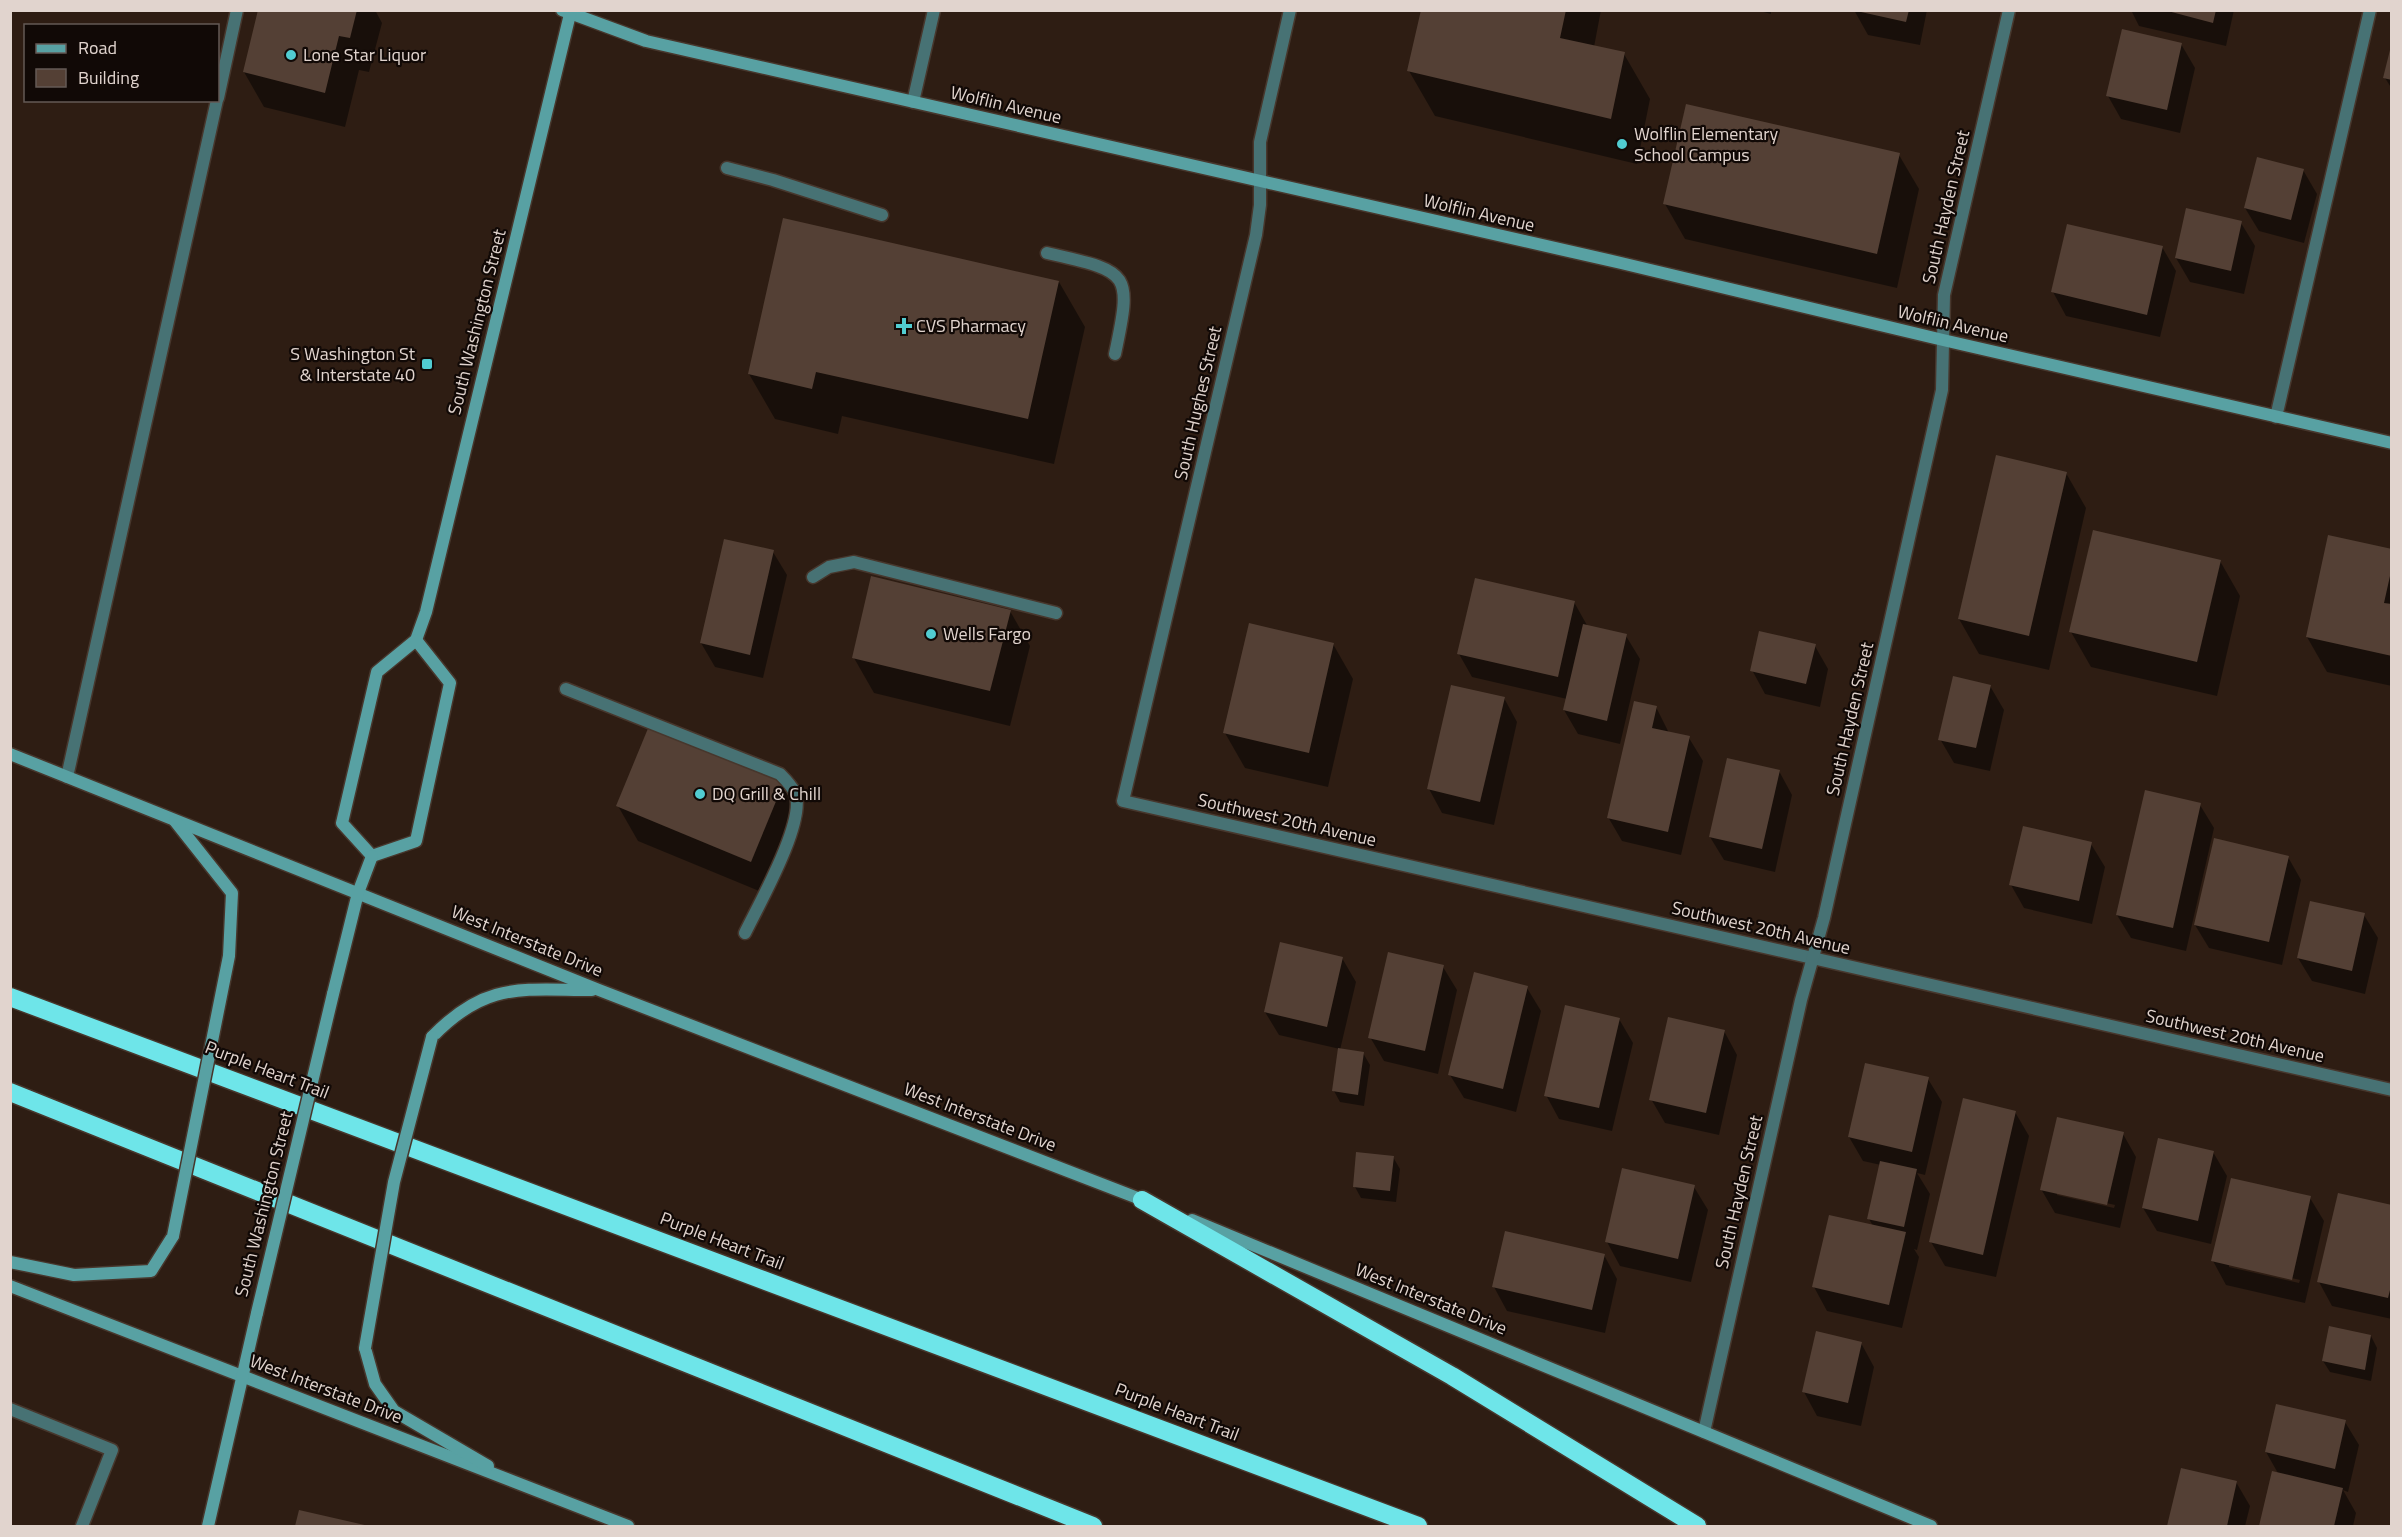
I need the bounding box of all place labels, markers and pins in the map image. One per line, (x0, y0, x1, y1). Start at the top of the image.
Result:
place label: Lone Star Liquor (303, 41, 426, 68)
marker: Lone Star Liquor (284, 48, 298, 62)
place label: Wolflin Elementary School Campus (1634, 120, 1778, 168)
marker: Wolflin Elementary School Campus (1615, 137, 1629, 151)
place label: CVS Pharmacy (916, 312, 1026, 339)
marker: CVS Pharmacy (897, 319, 911, 333)
place label: S Washington St & Interstate 40 (290, 340, 416, 388)
marker: S Washington St & Interstate 40 (420, 357, 434, 371)
place label: Wells Fargo (943, 620, 1031, 647)
marker: Wells Fargo (924, 627, 938, 641)
place label: DQ Grill & Chill (712, 780, 821, 807)
marker: DQ Grill & Chill (693, 787, 707, 801)

